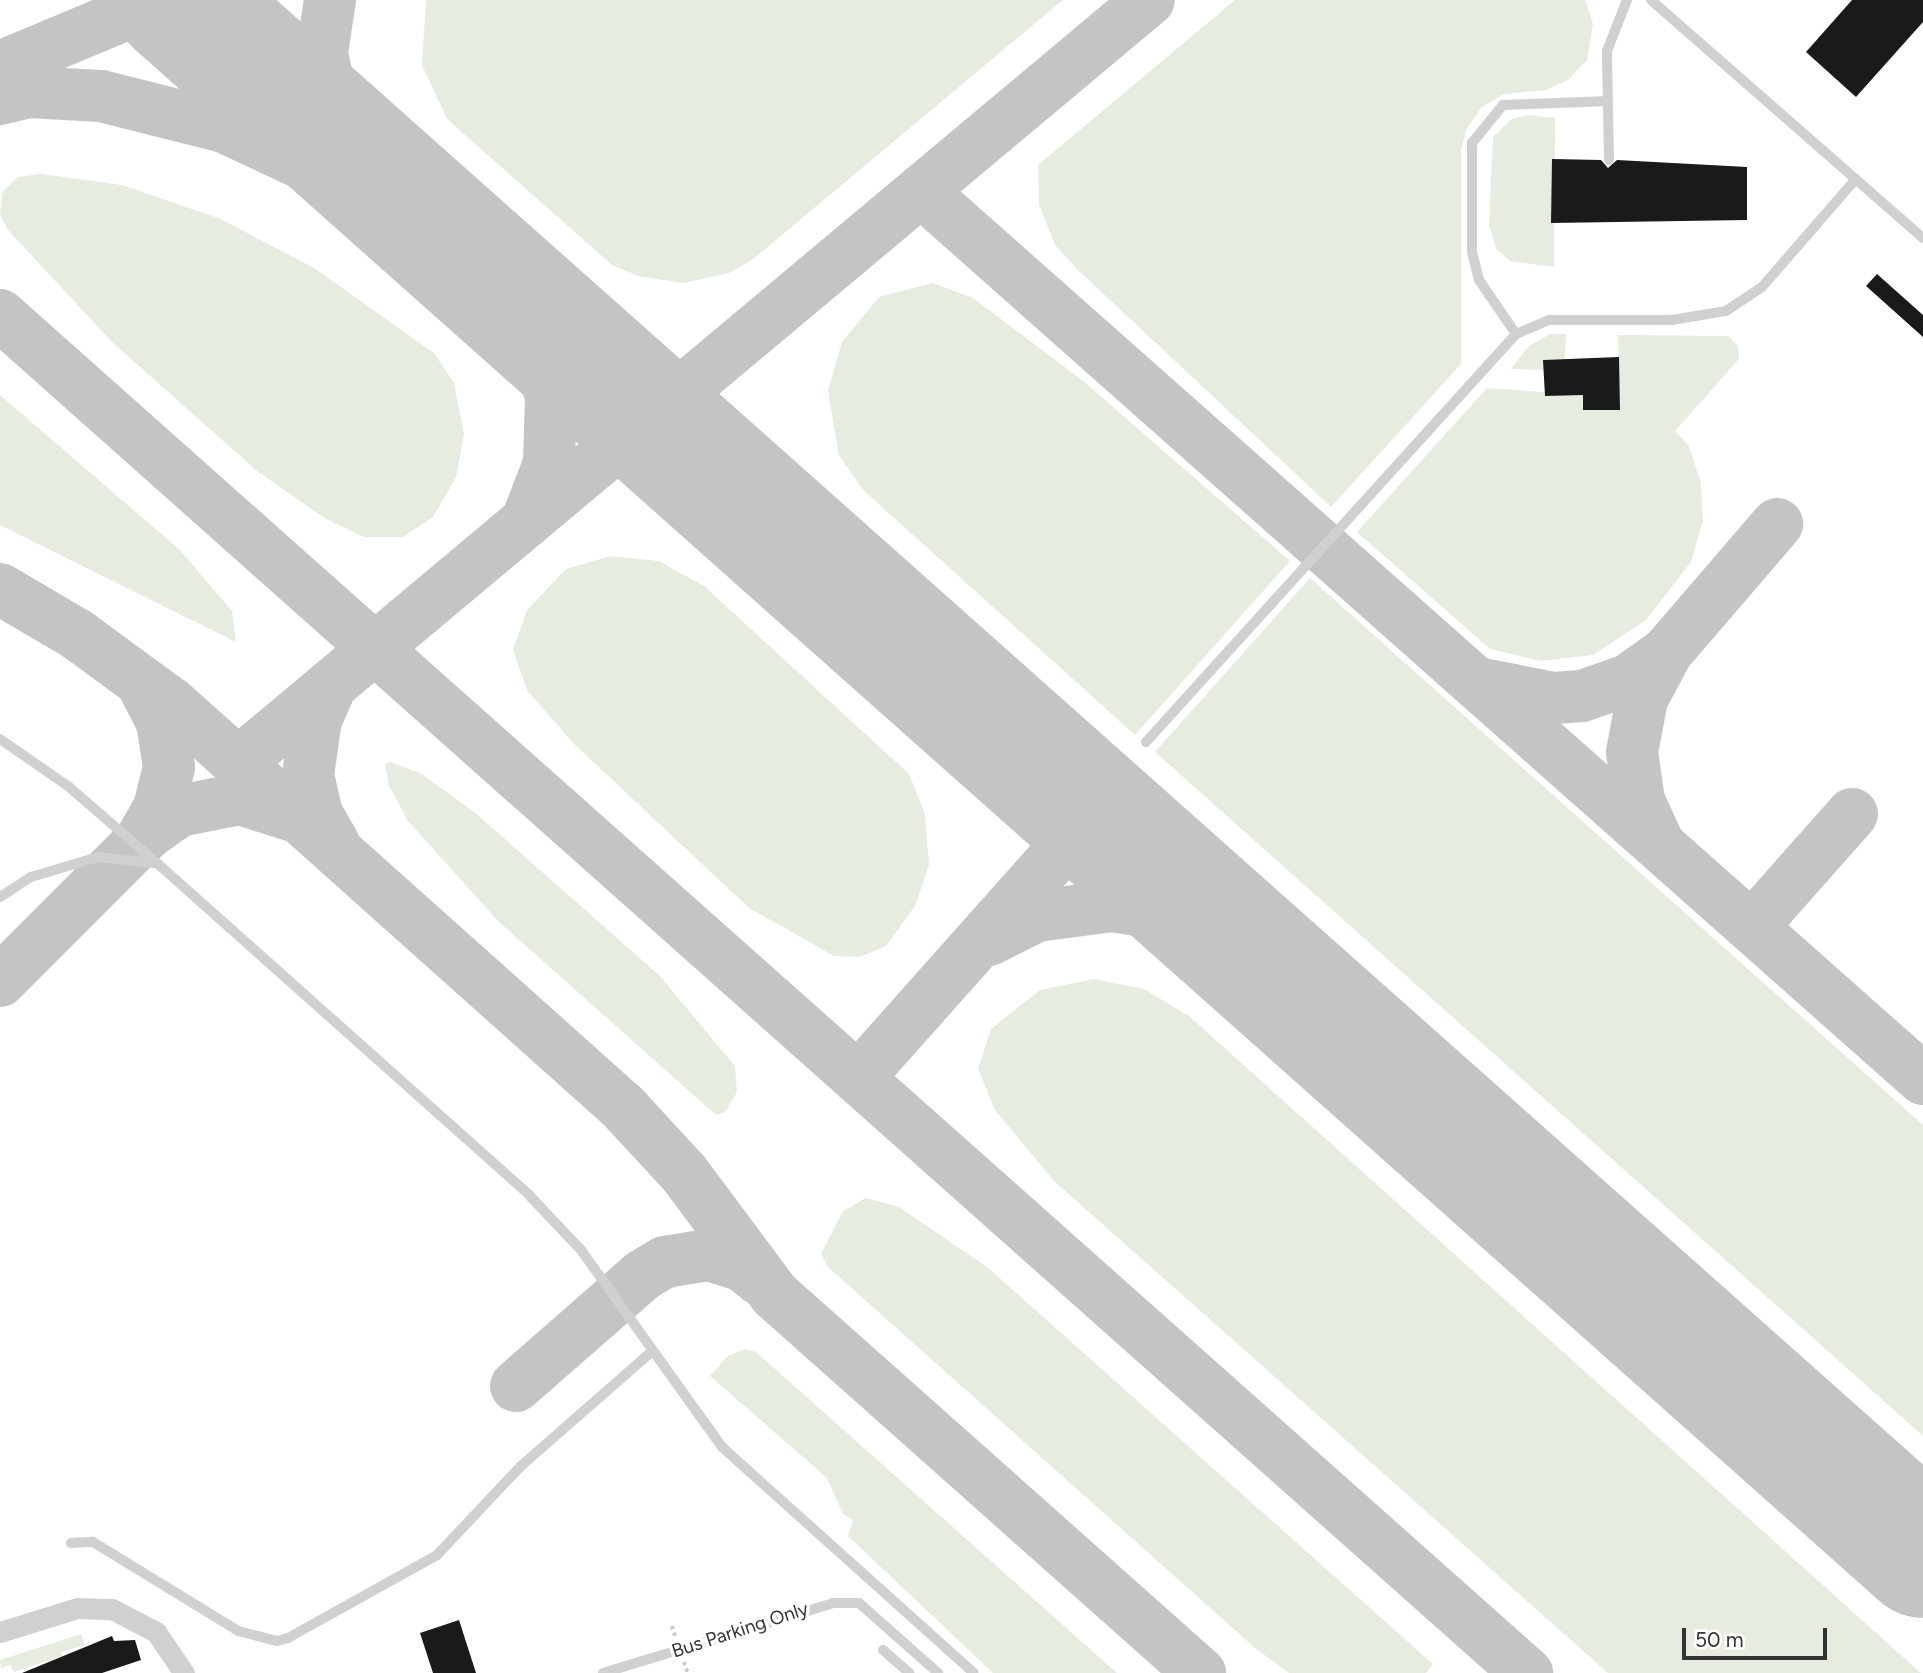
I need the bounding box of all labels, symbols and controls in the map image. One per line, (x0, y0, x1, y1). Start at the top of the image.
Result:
street label: Bus Parking Only (669, 1597, 811, 1663)
scale bar (1685, 1614, 1830, 1658)
text: 50 m (1695, 1627, 1744, 1652)

